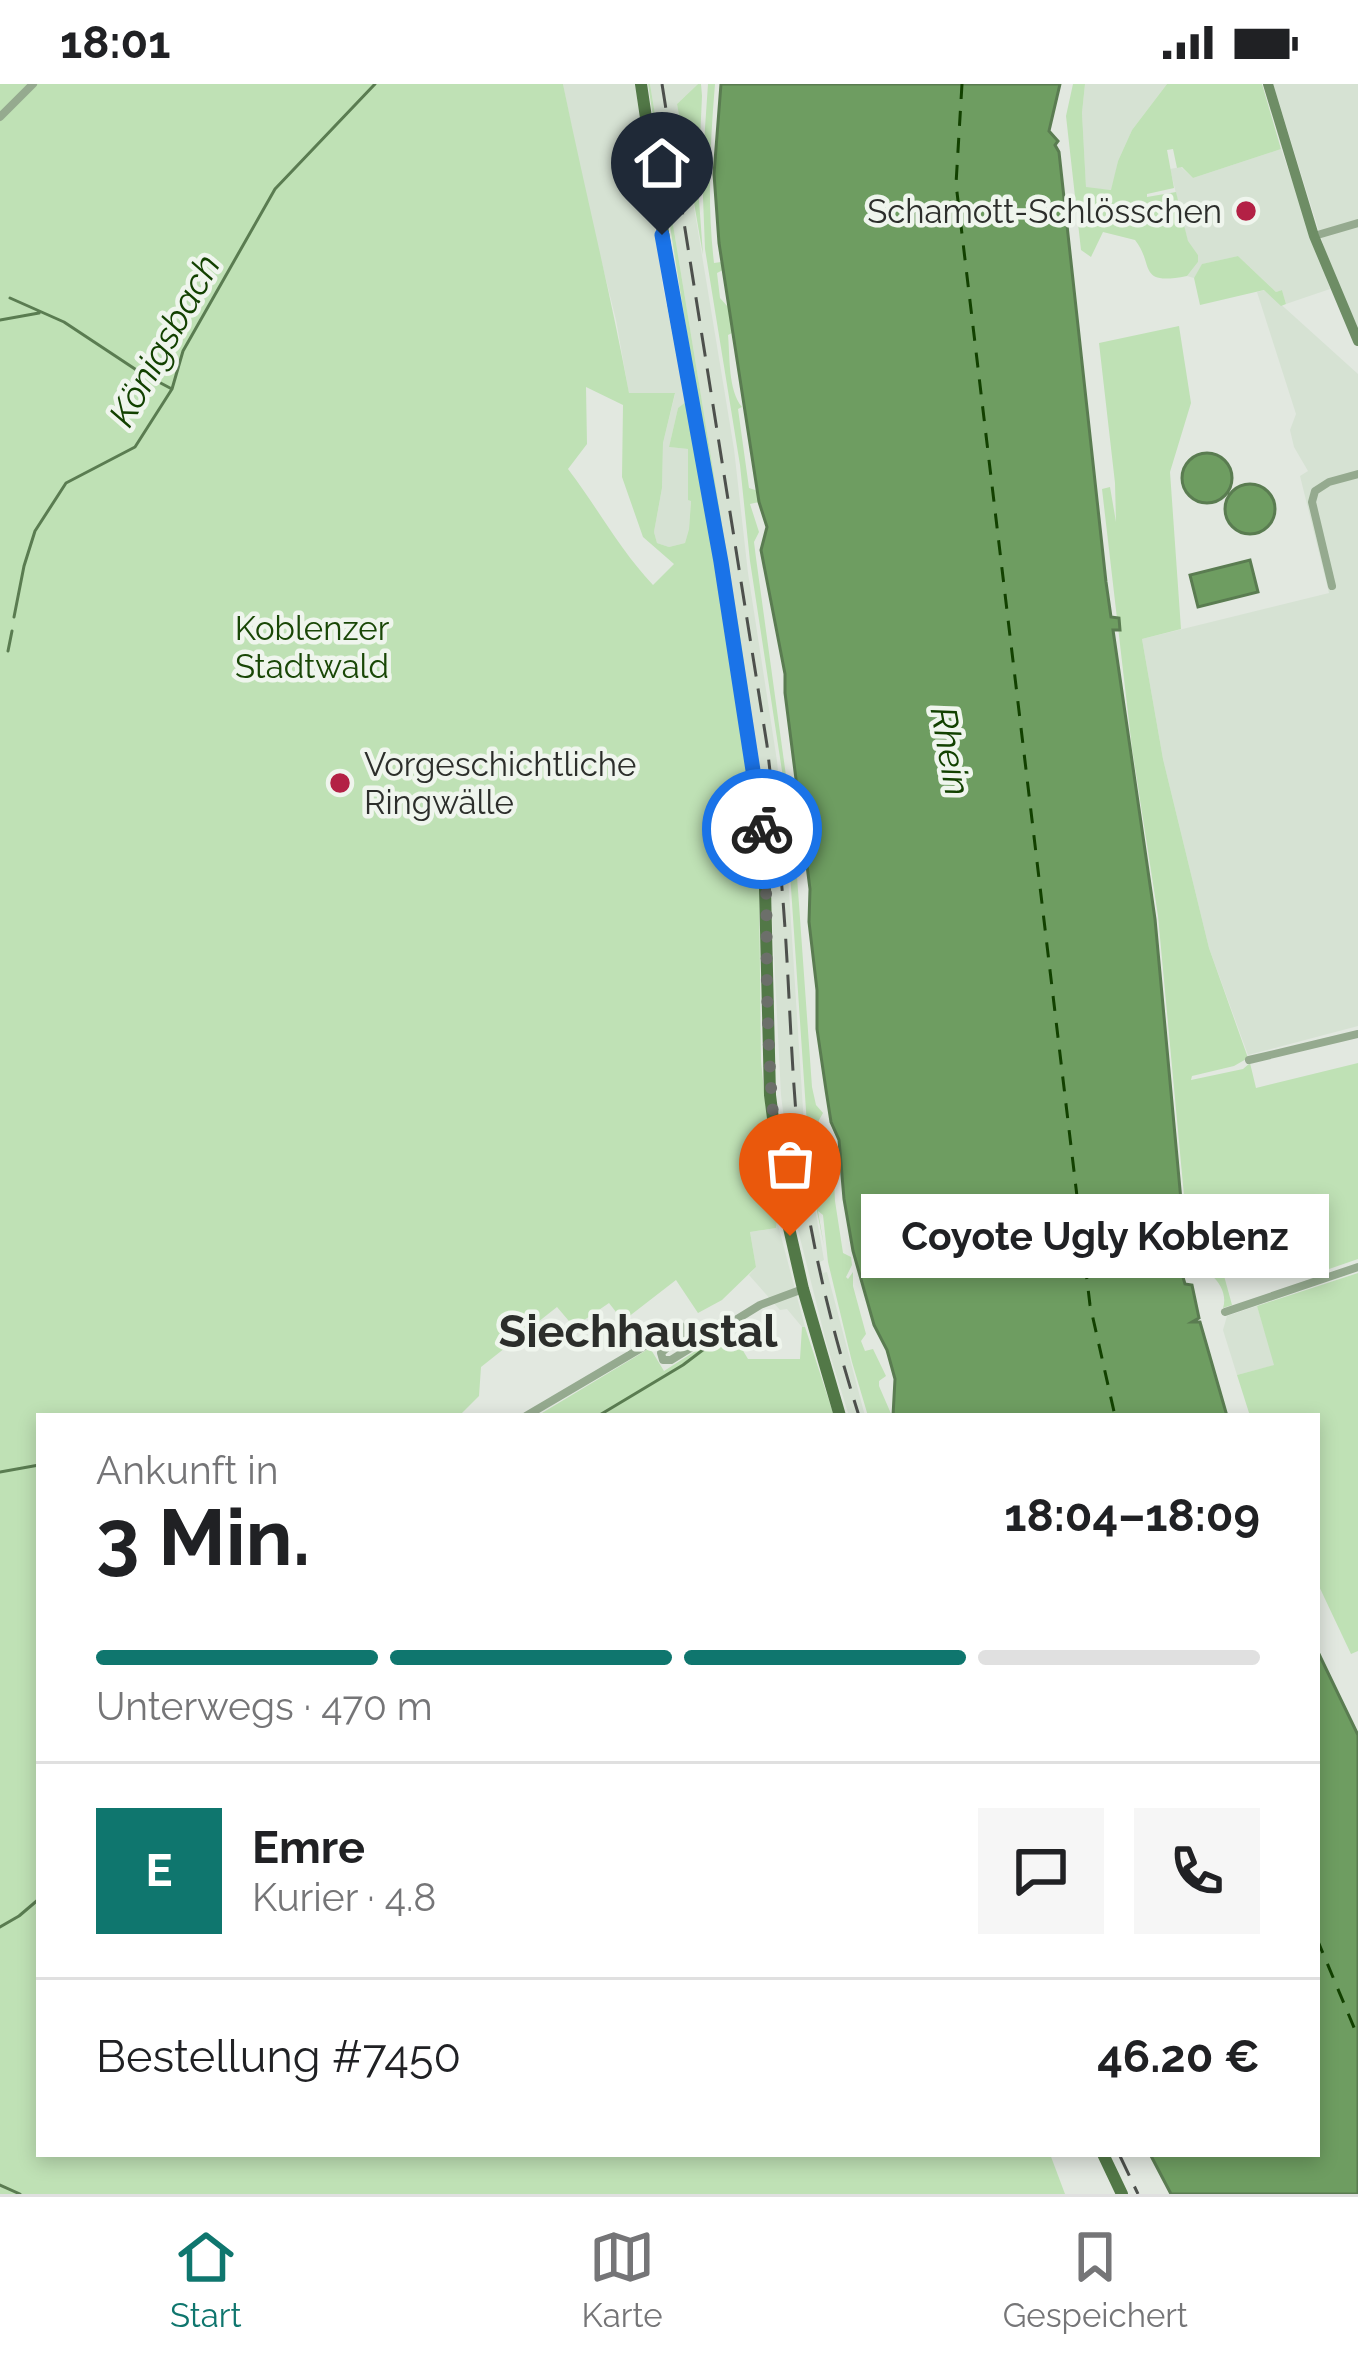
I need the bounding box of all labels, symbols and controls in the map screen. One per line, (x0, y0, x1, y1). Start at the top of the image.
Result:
text: 18:01 (60, 16, 170, 69)
pin (611, 112, 713, 235)
icon: home (629, 130, 695, 196)
place label: Schamott-Schlösschen (867, 192, 1222, 231)
marker: Schamott-Schlösschen (1233, 198, 1259, 224)
water label: Königsbach (100, 247, 228, 433)
park label: Koblenzer Stadtwald (235, 609, 390, 686)
water label: Rhein (923, 703, 979, 799)
place label: Vorgeschichtliche Ringwälle (364, 745, 636, 822)
courier (702, 769, 822, 889)
marker: Vorgeschichtliche Ringwälle (327, 770, 353, 796)
icon: bike (729, 796, 795, 862)
pin (739, 1113, 841, 1236)
icon: bag (757, 1131, 823, 1197)
callout: Coyote Ugly Koblenz (862, 1194, 1330, 1278)
text: Coyote Ugly Koblenz (901, 1213, 1289, 1259)
district label: Siechhaustal (499, 1305, 778, 1358)
text: Ankunft in (96, 1447, 279, 1493)
text: 18:04–18:09 (1004, 1489, 1260, 1542)
text: 3 Min. (96, 1492, 310, 1583)
text: Unterwegs · 470 m (96, 1683, 433, 1729)
button: chat (978, 1808, 1104, 1934)
button: phone (1134, 1808, 1260, 1934)
text: Emre (252, 1821, 365, 1874)
text: E (145, 1844, 173, 1897)
text: Kurier · 4.8 (252, 1874, 436, 1920)
text: Bestellung #7450 (96, 2030, 461, 2083)
text: 46.20 € (1097, 2030, 1260, 2083)
tab: Start (170, 2224, 241, 2335)
tab: Karte (582, 2224, 663, 2335)
tab: Gespeichert (1003, 2224, 1188, 2335)

